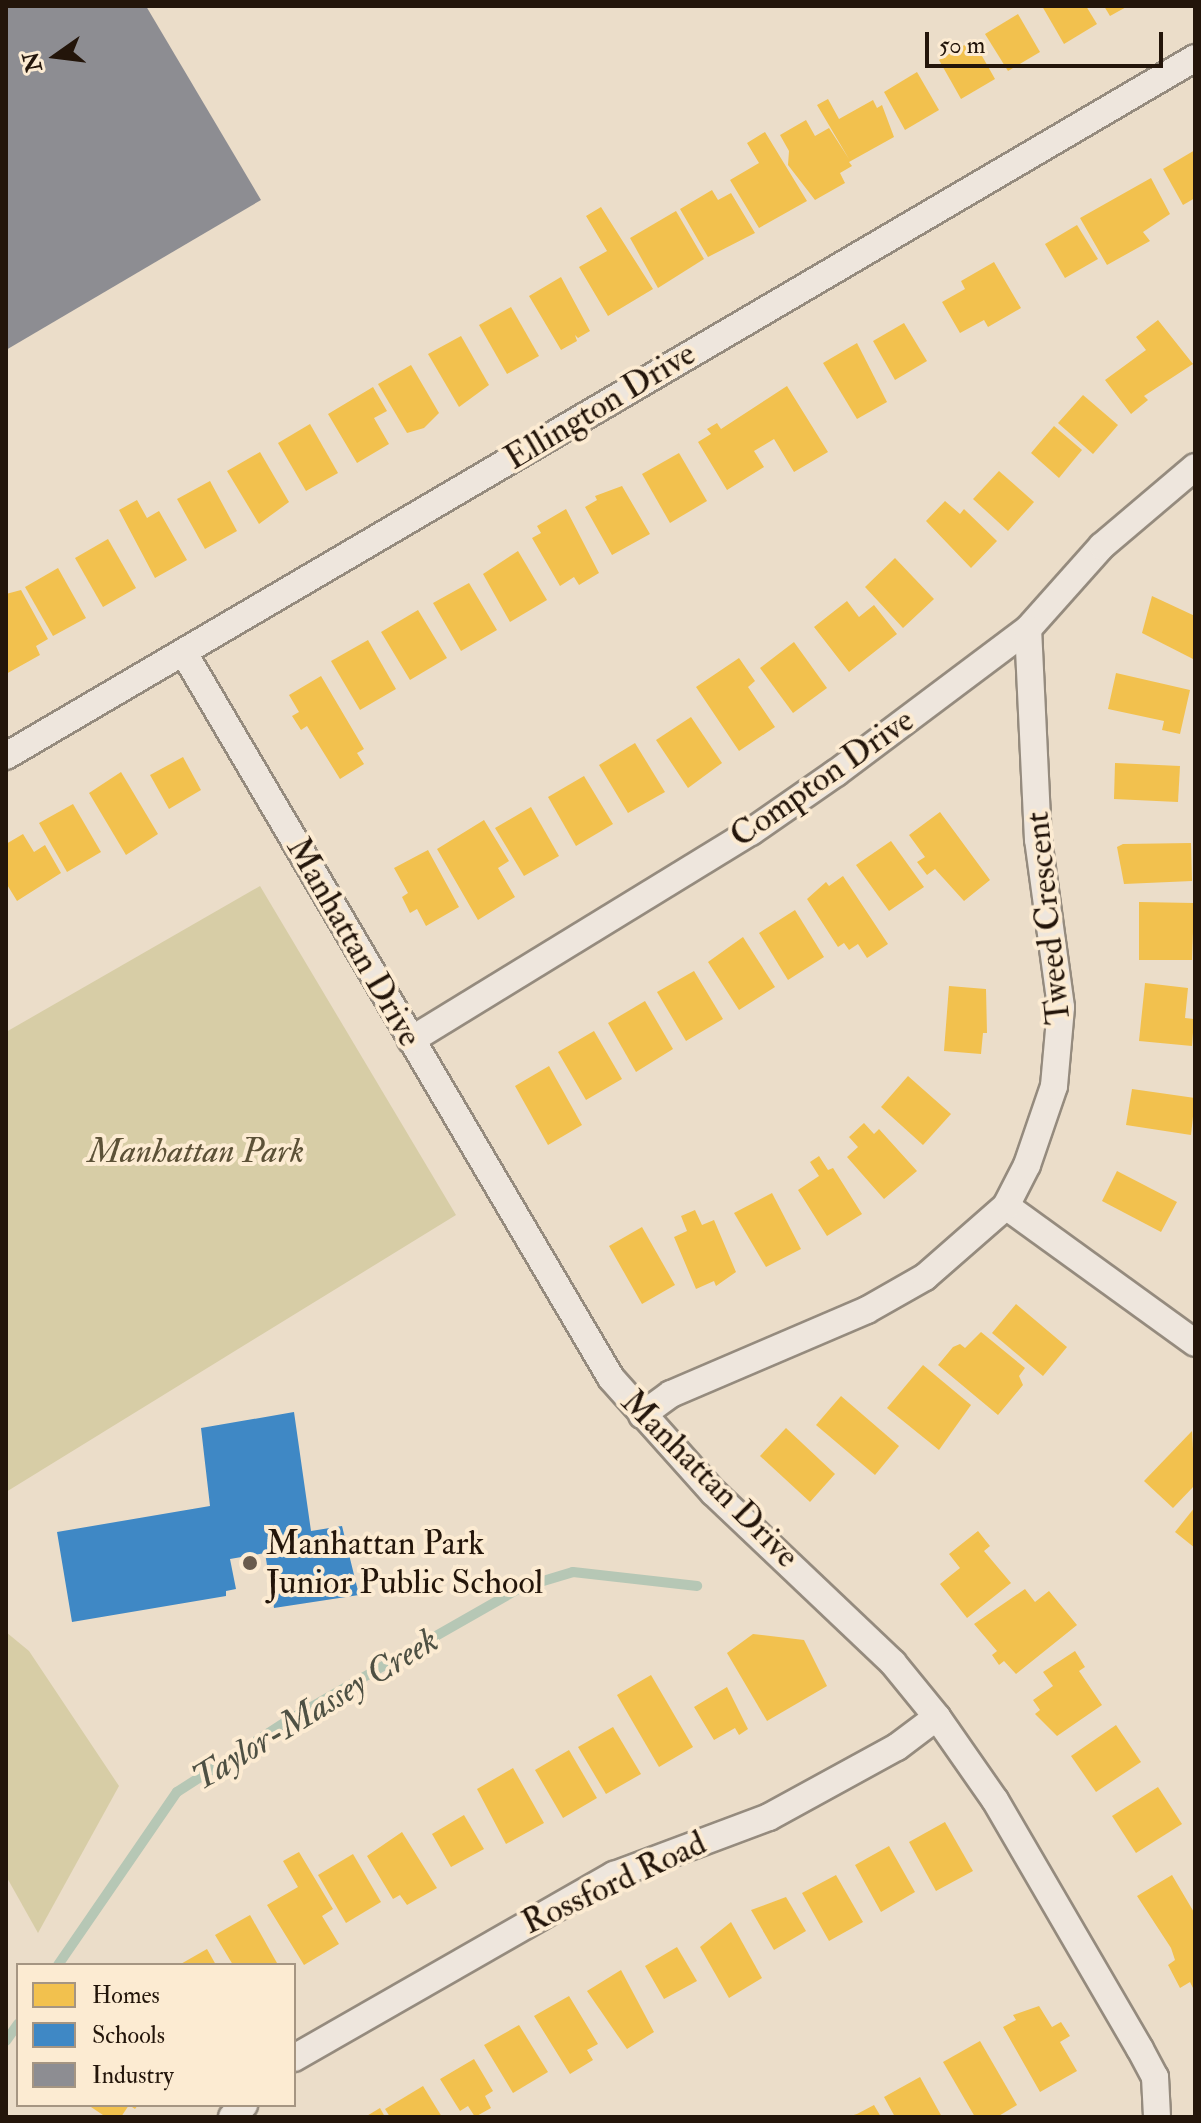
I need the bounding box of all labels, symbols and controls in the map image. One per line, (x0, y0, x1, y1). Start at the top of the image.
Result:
north arrow (16, 16, 96, 96)
scale bar (929, 16, 1167, 66)
text: 50 m (939, 30, 985, 61)
text: N (17, 49, 49, 75)
street label: Ellington Drive (497, 333, 703, 479)
street label: Compton Drive (722, 700, 922, 856)
street label: Tweed Crescent (1017, 810, 1079, 1026)
street label: Manhattan Drive (278, 830, 430, 1054)
park label: Manhattan Park (88, 1132, 304, 1172)
street label: Manhattan Drive (613, 1382, 807, 1576)
place label: Manhattan Park Junior Public School (266, 1523, 543, 1602)
marker: Manhattan Park Junior Public School (241, 1554, 259, 1572)
water label: Taylor-Massey Creek (184, 1618, 446, 1800)
street label: Rossford Road (516, 1823, 712, 1943)
legend (16, 1963, 296, 2107)
text: Homes (92, 1980, 160, 2011)
text: Schools (92, 2020, 165, 2051)
text: Industry (92, 2060, 174, 2091)

